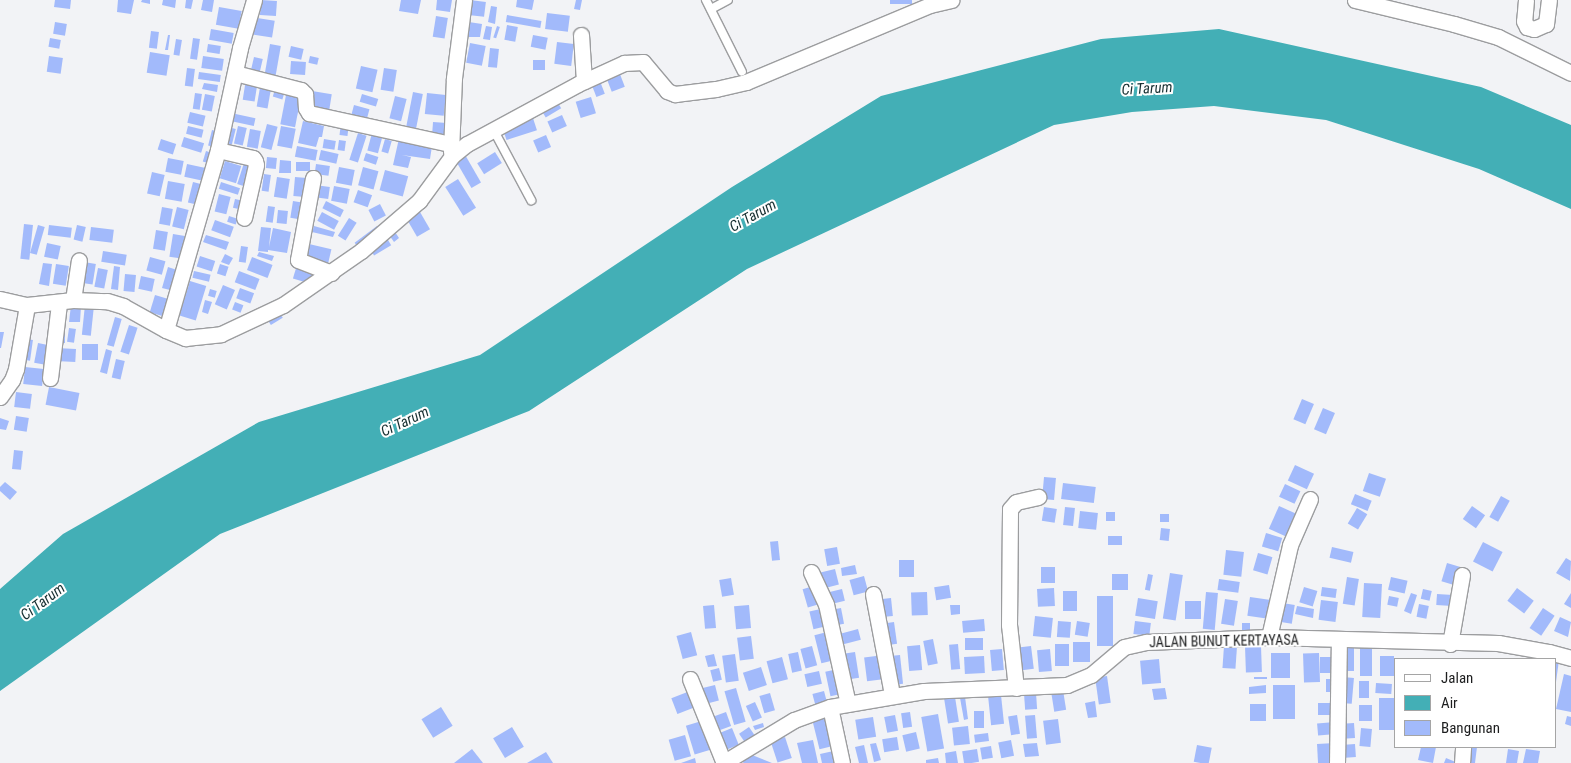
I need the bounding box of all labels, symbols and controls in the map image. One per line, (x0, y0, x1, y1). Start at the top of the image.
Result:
water label: Ci Tarum (1121, 79, 1173, 99)
water label: Ci Tarum (726, 196, 780, 236)
water label: Ci Tarum (378, 403, 432, 441)
water label: Ci Tarum (17, 579, 69, 625)
street label: JALAN BUNUT KERTAYASA (1149, 631, 1299, 651)
legend (1394, 658, 1556, 748)
text: Jalan (1441, 669, 1473, 687)
text: Air (1441, 694, 1458, 712)
text: Bangunan (1441, 719, 1500, 737)

